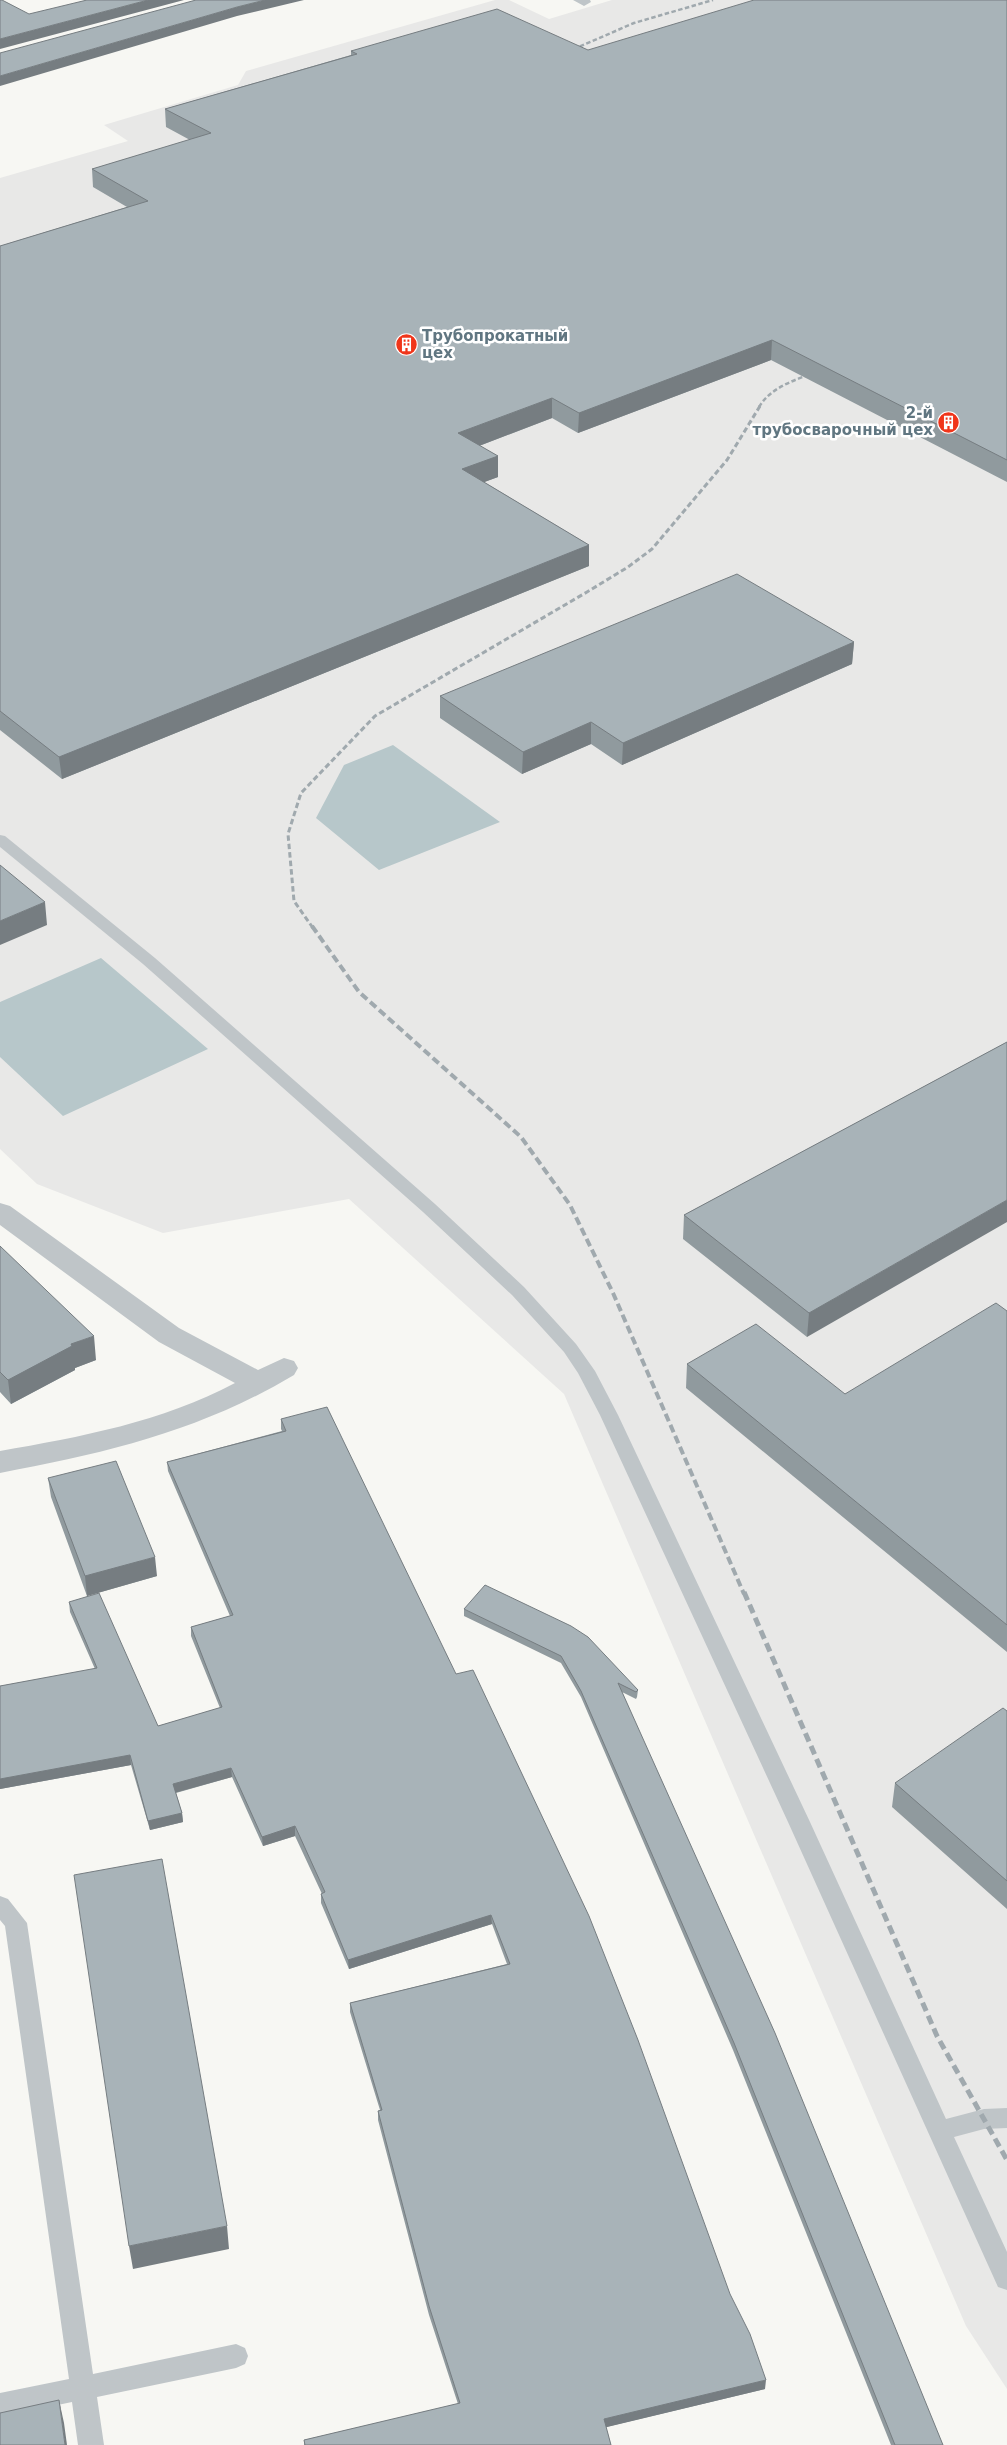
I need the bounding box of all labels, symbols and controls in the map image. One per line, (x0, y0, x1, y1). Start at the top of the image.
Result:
place label: Трубопрокатный цех (422, 327, 568, 362)
building icon: Трубопрокатный цех (394, 333, 418, 357)
place label: 2-й трубосварочный цех (753, 404, 933, 439)
building icon: 2-й трубосварочный цех (937, 410, 961, 434)

